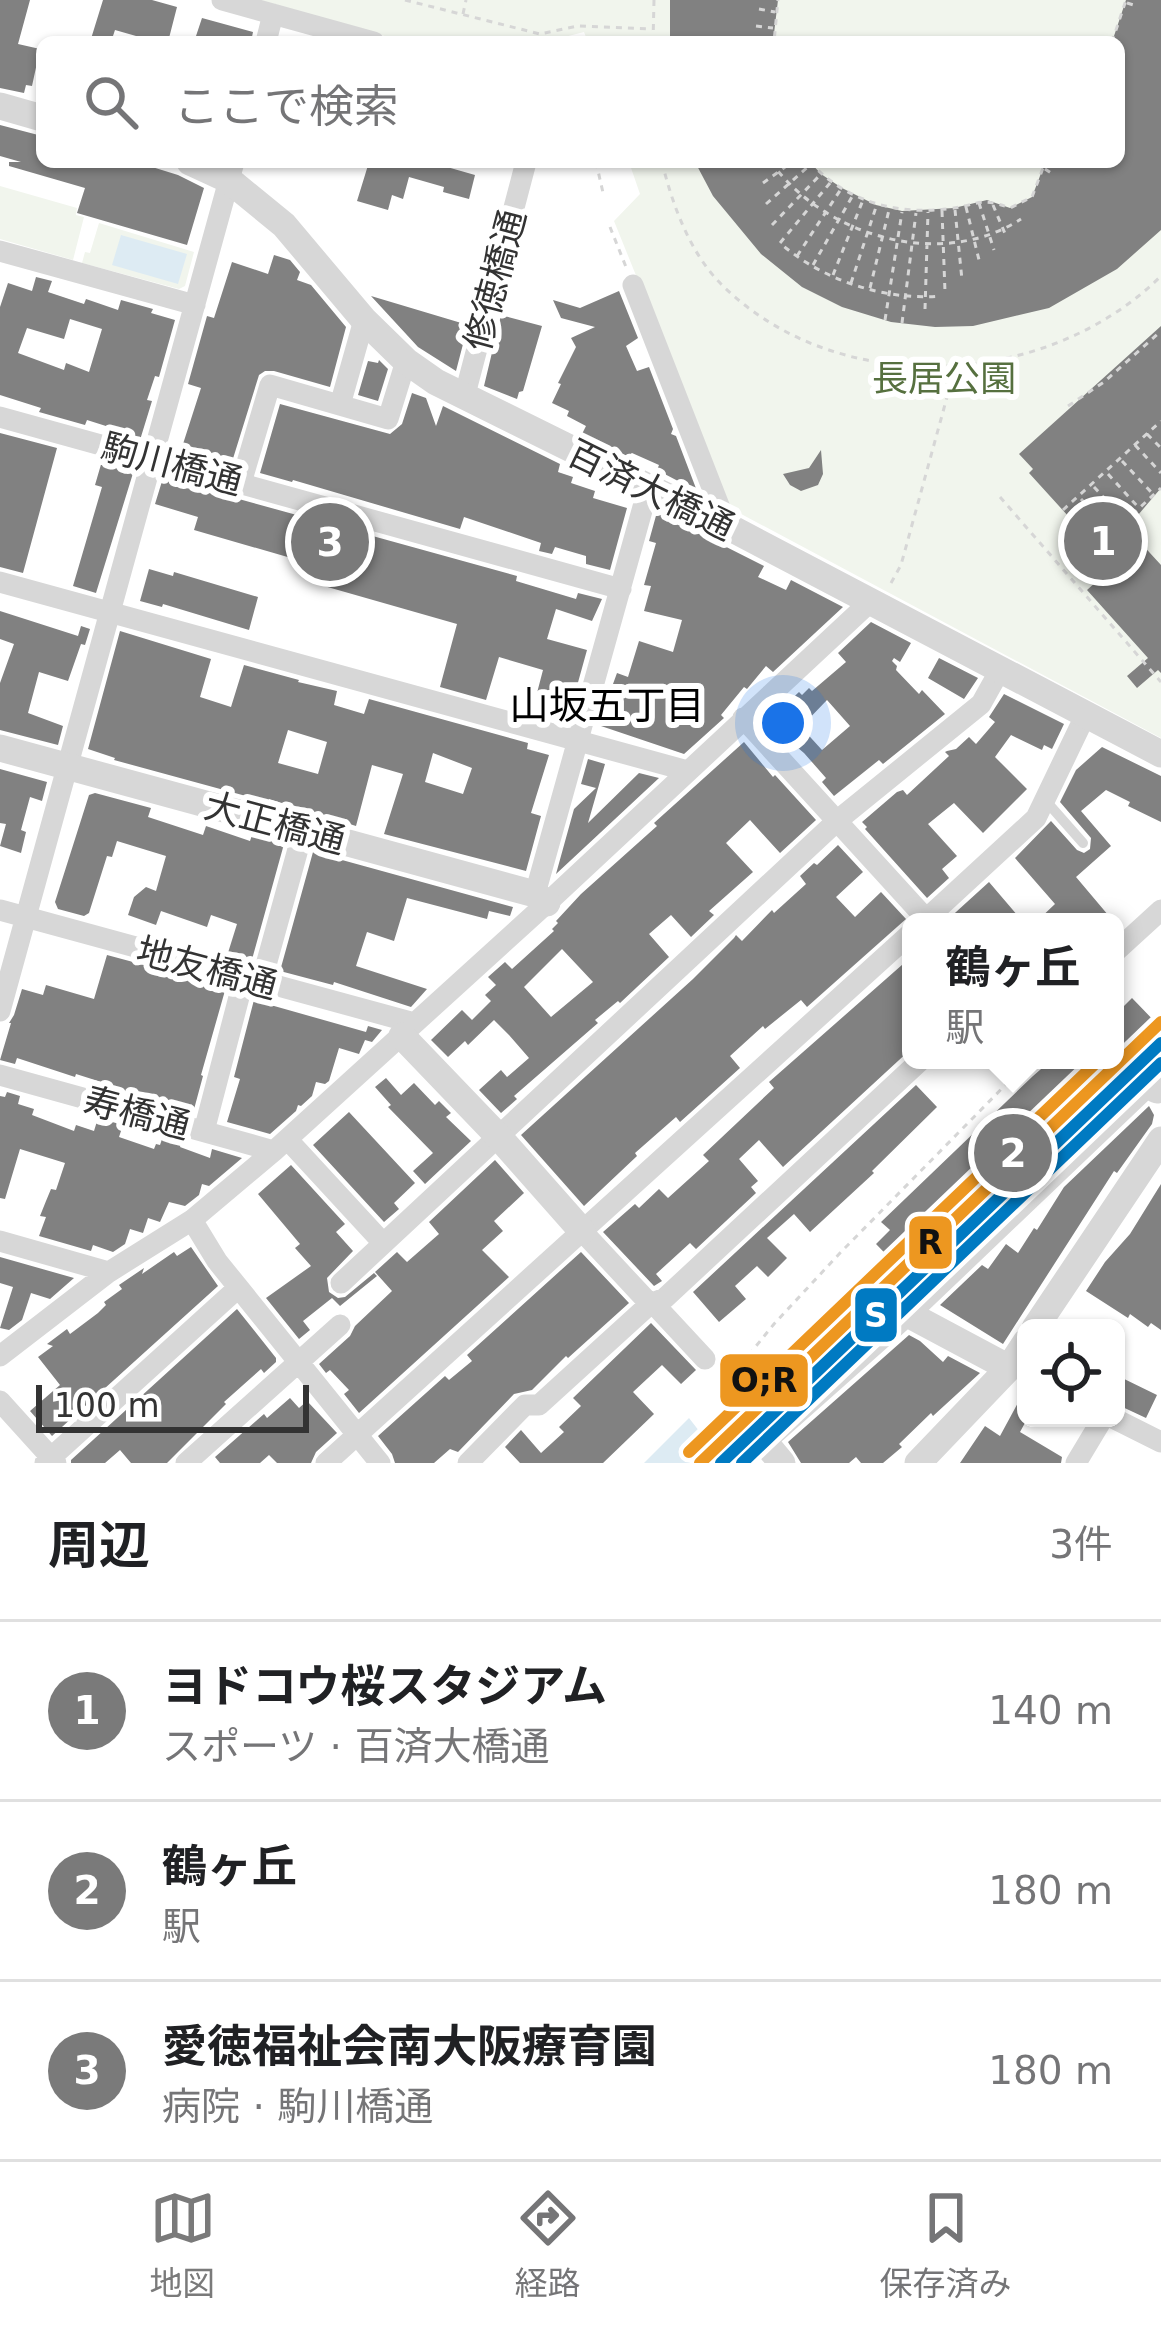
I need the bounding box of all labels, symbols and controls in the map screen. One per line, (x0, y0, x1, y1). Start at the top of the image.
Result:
search box (36, 36, 1125, 168)
icon: search (78, 69, 144, 135)
text: ここで検索 (174, 80, 399, 133)
street label: 修徳橋通 (457, 205, 533, 355)
park label: 長居公園 (872, 358, 1016, 399)
street label: 駒川橋通 (97, 426, 247, 502)
street label: 百済大橋通 (561, 432, 741, 548)
pin: 1 (1064, 496, 1142, 586)
pin: 3 (291, 497, 369, 587)
district label: 山坂五丁目 (509, 683, 705, 728)
your location (753, 693, 813, 753)
street label: 大正橋通 (200, 785, 350, 861)
popup (902, 913, 1124, 1069)
street label: 地友橋通 (132, 930, 282, 1006)
text: 鶴ヶ丘 (945, 941, 1081, 994)
text: 駅 (945, 1005, 985, 1050)
street label: 寿橋通 (80, 1079, 194, 1147)
pin: 2 (974, 1108, 1052, 1198)
line badge: R (907, 1214, 954, 1271)
text: R (917, 1223, 943, 1262)
line badge: S (853, 1286, 899, 1344)
text: S (864, 1296, 888, 1335)
map controls (1017, 1319, 1125, 1427)
button: locate (1017, 1319, 1125, 1427)
line badge: O;R (718, 1352, 810, 1409)
text: O;R (731, 1361, 797, 1400)
scale bar (36, 1379, 309, 1432)
text: 100 m (54, 1386, 160, 1425)
text: 周辺 (48, 1516, 150, 1575)
text: 3件 (1049, 1522, 1113, 1567)
text: ヨドコウ桜スタジアム (162, 1660, 607, 1713)
text: 1 (73, 1688, 101, 1733)
text: 140 m (988, 1688, 1113, 1733)
text: スポーツ · 百済大橋通 (162, 1724, 549, 1769)
text: 鶴ヶ丘 (162, 1840, 297, 1893)
text: 2 (73, 1868, 101, 1913)
text: 180 m (988, 1868, 1113, 1913)
text: 駅 (162, 1904, 201, 1949)
text: 愛徳福祉会南大阪療育園 (162, 2020, 657, 2073)
text: 3 (73, 2048, 101, 2093)
text: 180 m (988, 2048, 1113, 2093)
text: 病院 · 駒川橋通 (162, 2084, 433, 2129)
tab: 地図 (150, 2185, 216, 2305)
tab: 経路 (515, 2185, 581, 2305)
tab: 保存済み (880, 2185, 1012, 2305)

